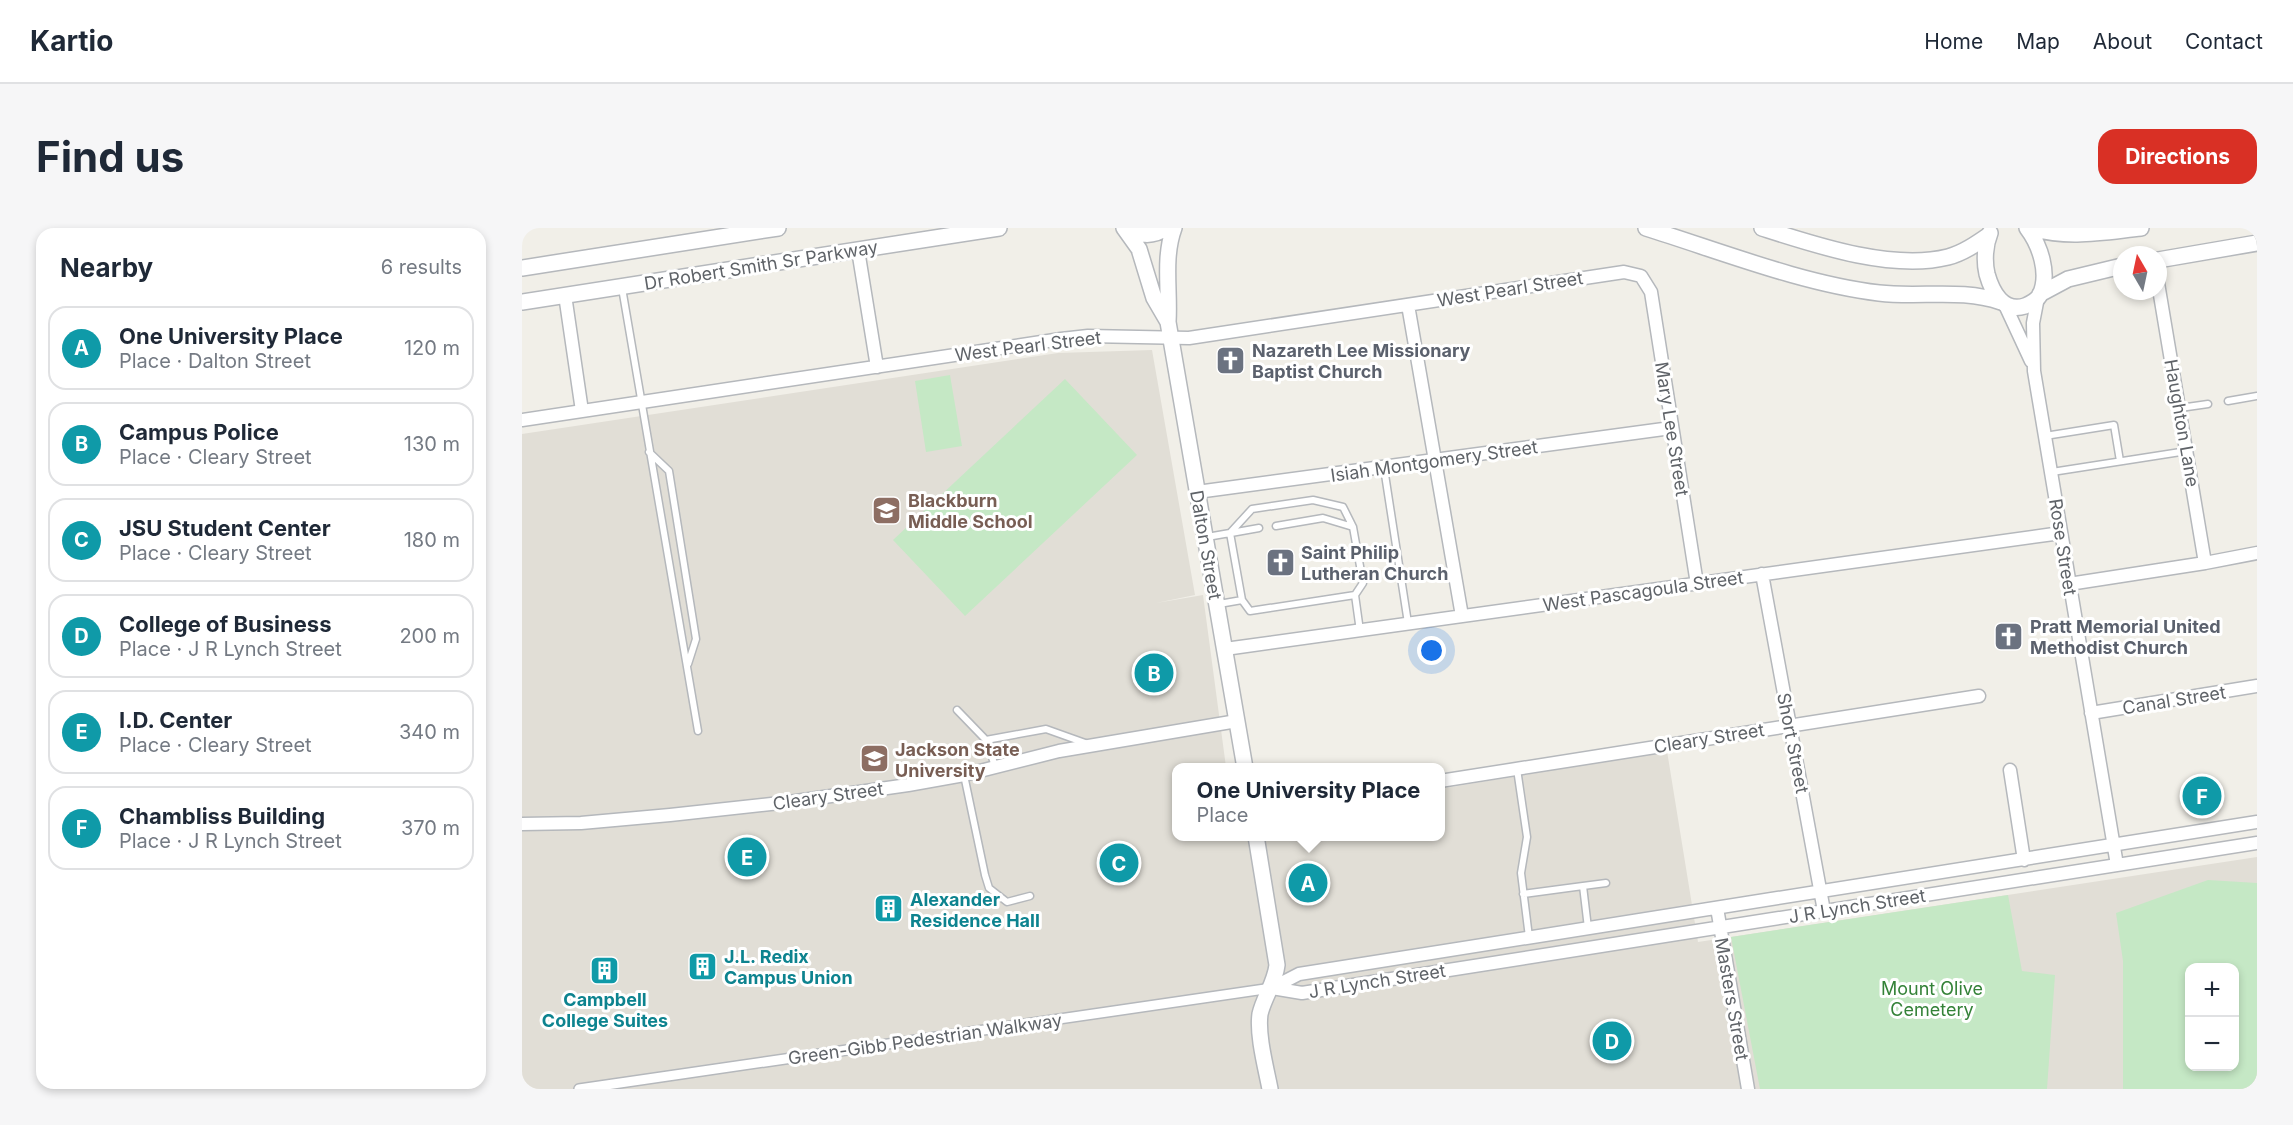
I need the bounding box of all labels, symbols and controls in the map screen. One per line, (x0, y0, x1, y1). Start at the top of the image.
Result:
text: Kartio (30, 24, 113, 58)
text: Home (1924, 29, 1983, 54)
text: Map (2016, 29, 2060, 54)
text: About (2093, 29, 2152, 54)
text: Contact (2185, 29, 2263, 54)
button: Directions (2098, 129, 2257, 184)
text: Find us (36, 131, 184, 182)
street label: Dr Robert Smith Sr Parkway (643, 236, 879, 294)
north arrow (2113, 246, 2167, 300)
text: Nearby (60, 252, 153, 283)
text: 6 results (381, 255, 462, 279)
street label: West Pearl Street (1436, 267, 1584, 311)
text: One University Place (119, 323, 343, 349)
street label: West Pearl Street (954, 327, 1102, 365)
text: A (74, 336, 89, 360)
text: 120 m (404, 336, 460, 360)
place label: Nazareth Lee Missionary Baptist Church (1252, 340, 1471, 382)
church icon: Nazareth Lee Missionary Baptist Church (1215, 344, 1247, 376)
text: Place · Dalton Street (119, 349, 311, 373)
street label: Haughton Lane (2160, 357, 2204, 489)
street label: Mary Lee Street (1651, 360, 1693, 498)
text: Campus Police (119, 419, 279, 445)
text: B (75, 432, 88, 456)
text: 130 m (404, 432, 460, 456)
street label: Isiah Montgomery Street (1329, 436, 1539, 486)
text: Place · Cleary Street (119, 445, 312, 469)
street label: Dalton Street (1186, 489, 1226, 601)
place label: Blackburn Middle School (908, 490, 1033, 532)
school or university icon: Blackburn Middle School (871, 494, 903, 526)
street label: Rose Street (2045, 497, 2081, 597)
text: JSU Student Center (119, 515, 331, 541)
text: C (74, 528, 89, 552)
text: 180 m (404, 528, 460, 552)
text: Place · Cleary Street (119, 541, 312, 565)
place label: Saint Philip Lutheran Church (1301, 542, 1448, 584)
church icon: Saint Philip Lutheran Church (1264, 546, 1296, 578)
street label: West Pascagoula Street (1541, 567, 1745, 615)
text: College of Business (119, 611, 331, 637)
place label: Pratt Memorial United Methodist Church (2030, 616, 2221, 658)
church icon: Pratt Memorial United Methodist Church (1993, 620, 2025, 652)
text: D (74, 624, 89, 648)
text: 200 m (399, 624, 460, 648)
your location (1417, 636, 1446, 665)
text: Place · J R Lynch Street (119, 637, 342, 661)
pin: B (1134, 650, 1174, 696)
street label: Canal Street (2121, 681, 2227, 719)
street label: Short Street (1773, 691, 1813, 795)
text: I.D. Center (119, 707, 232, 733)
street label: Cleary Street (1652, 719, 1766, 757)
text: E (75, 720, 88, 744)
text: 340 m (399, 720, 460, 744)
text: Place · Cleary Street (119, 733, 312, 757)
place label: Jackson State University (895, 739, 1020, 781)
school or university icon: Jackson State University (858, 743, 890, 775)
popup (1172, 763, 1445, 841)
pin: F (2182, 774, 2222, 818)
text: One University Place (1197, 777, 1420, 803)
street label: Cleary Street (771, 778, 885, 814)
text: Chambliss Building (119, 803, 325, 829)
text: Place (1197, 803, 1248, 827)
text: F (76, 816, 87, 840)
text: 370 m (401, 816, 460, 840)
text: Place · J R Lynch Street (119, 829, 342, 853)
pin: E (728, 834, 766, 880)
pin: C (1100, 840, 1138, 886)
pin: A (1288, 860, 1328, 906)
street label: J R Lynch Street (1787, 885, 1927, 927)
place label: Alexander Residence Hall (910, 889, 1040, 931)
building icon: Alexander Residence Hall (873, 893, 905, 925)
street label: Masters Street (1711, 936, 1753, 1062)
place label: J.L. Redix Campus Union (724, 946, 853, 988)
building icon: J.L. Redix Campus Union (687, 950, 719, 982)
building icon: Campbell College Suites (589, 954, 621, 986)
street label: J R Lynch Street (1307, 960, 1447, 1002)
map controls (2185, 963, 2239, 1071)
button: + (2185, 963, 2239, 1017)
park label: Mount Olive Cemetery (1881, 978, 1983, 1020)
place label: Campbell College Suites (542, 989, 668, 1031)
street label: Green-Gibb Pedestrian Walkway (787, 1009, 1063, 1069)
button: − (2185, 1017, 2239, 1071)
pin: D (1592, 1018, 1632, 1064)

